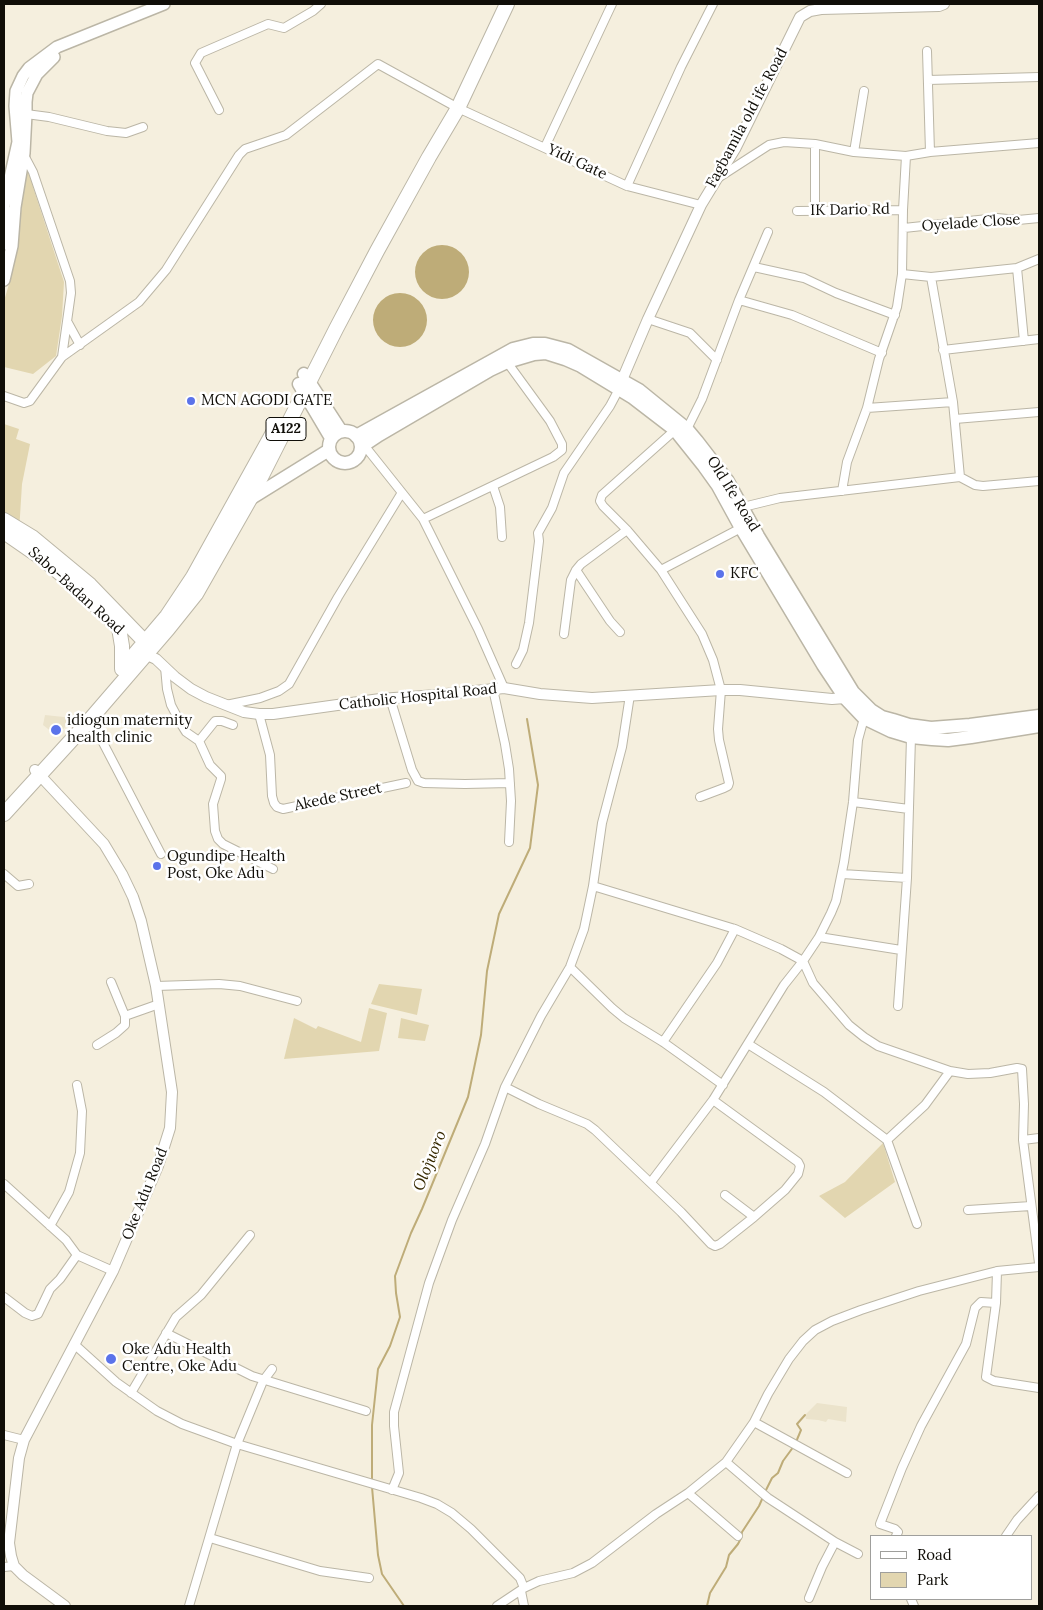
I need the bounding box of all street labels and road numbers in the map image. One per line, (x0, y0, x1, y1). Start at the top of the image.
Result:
street label: Fagbamila old ife Road (702, 45, 792, 191)
street label: Yidi Gate (544, 140, 610, 184)
street label: IK Dario Rd (810, 200, 890, 220)
street label: Oyelade Close (921, 211, 1021, 235)
road number: A122 (266, 418, 306, 440)
street label: Old Ife Road (703, 453, 763, 535)
street label: Sabo-Badan Road (24, 543, 128, 639)
street label: Catholic Hospital Road (338, 680, 498, 714)
street label: Akede Street (293, 779, 383, 815)
street label: Oke Adu Road (118, 1145, 172, 1243)

